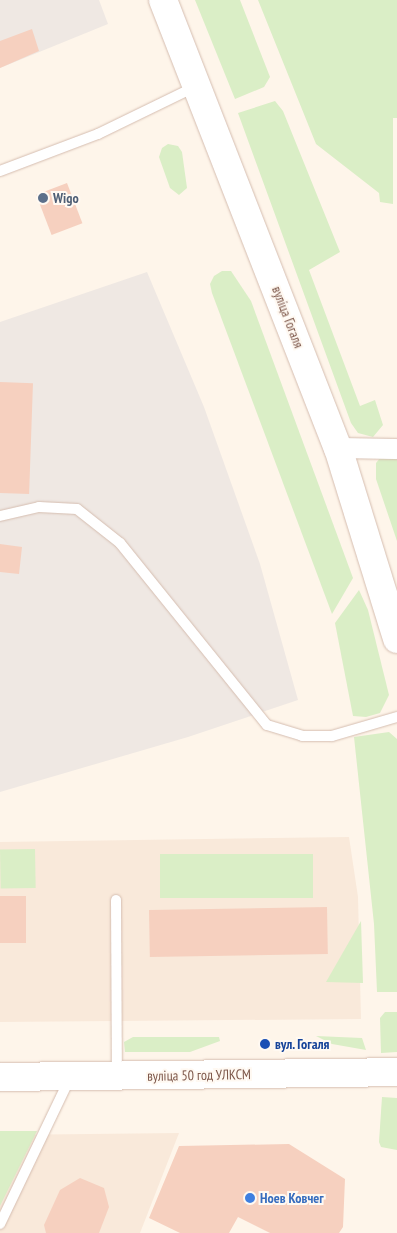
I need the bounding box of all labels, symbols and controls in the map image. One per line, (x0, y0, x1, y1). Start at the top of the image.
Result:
place label: Wigo (53, 190, 79, 206)
marker: Wigo (37, 192, 49, 204)
street label: вуліца Гогаля (269, 284, 307, 350)
place label: вул. Гогаля (275, 1036, 330, 1052)
marker: вул. Гогаля (259, 1038, 271, 1050)
street label: вуліца 50 год УЛКСМ (147, 1066, 251, 1084)
place label: Ноев Ковчег (260, 1190, 324, 1206)
marker: Ноев Ковчег (244, 1192, 256, 1204)

